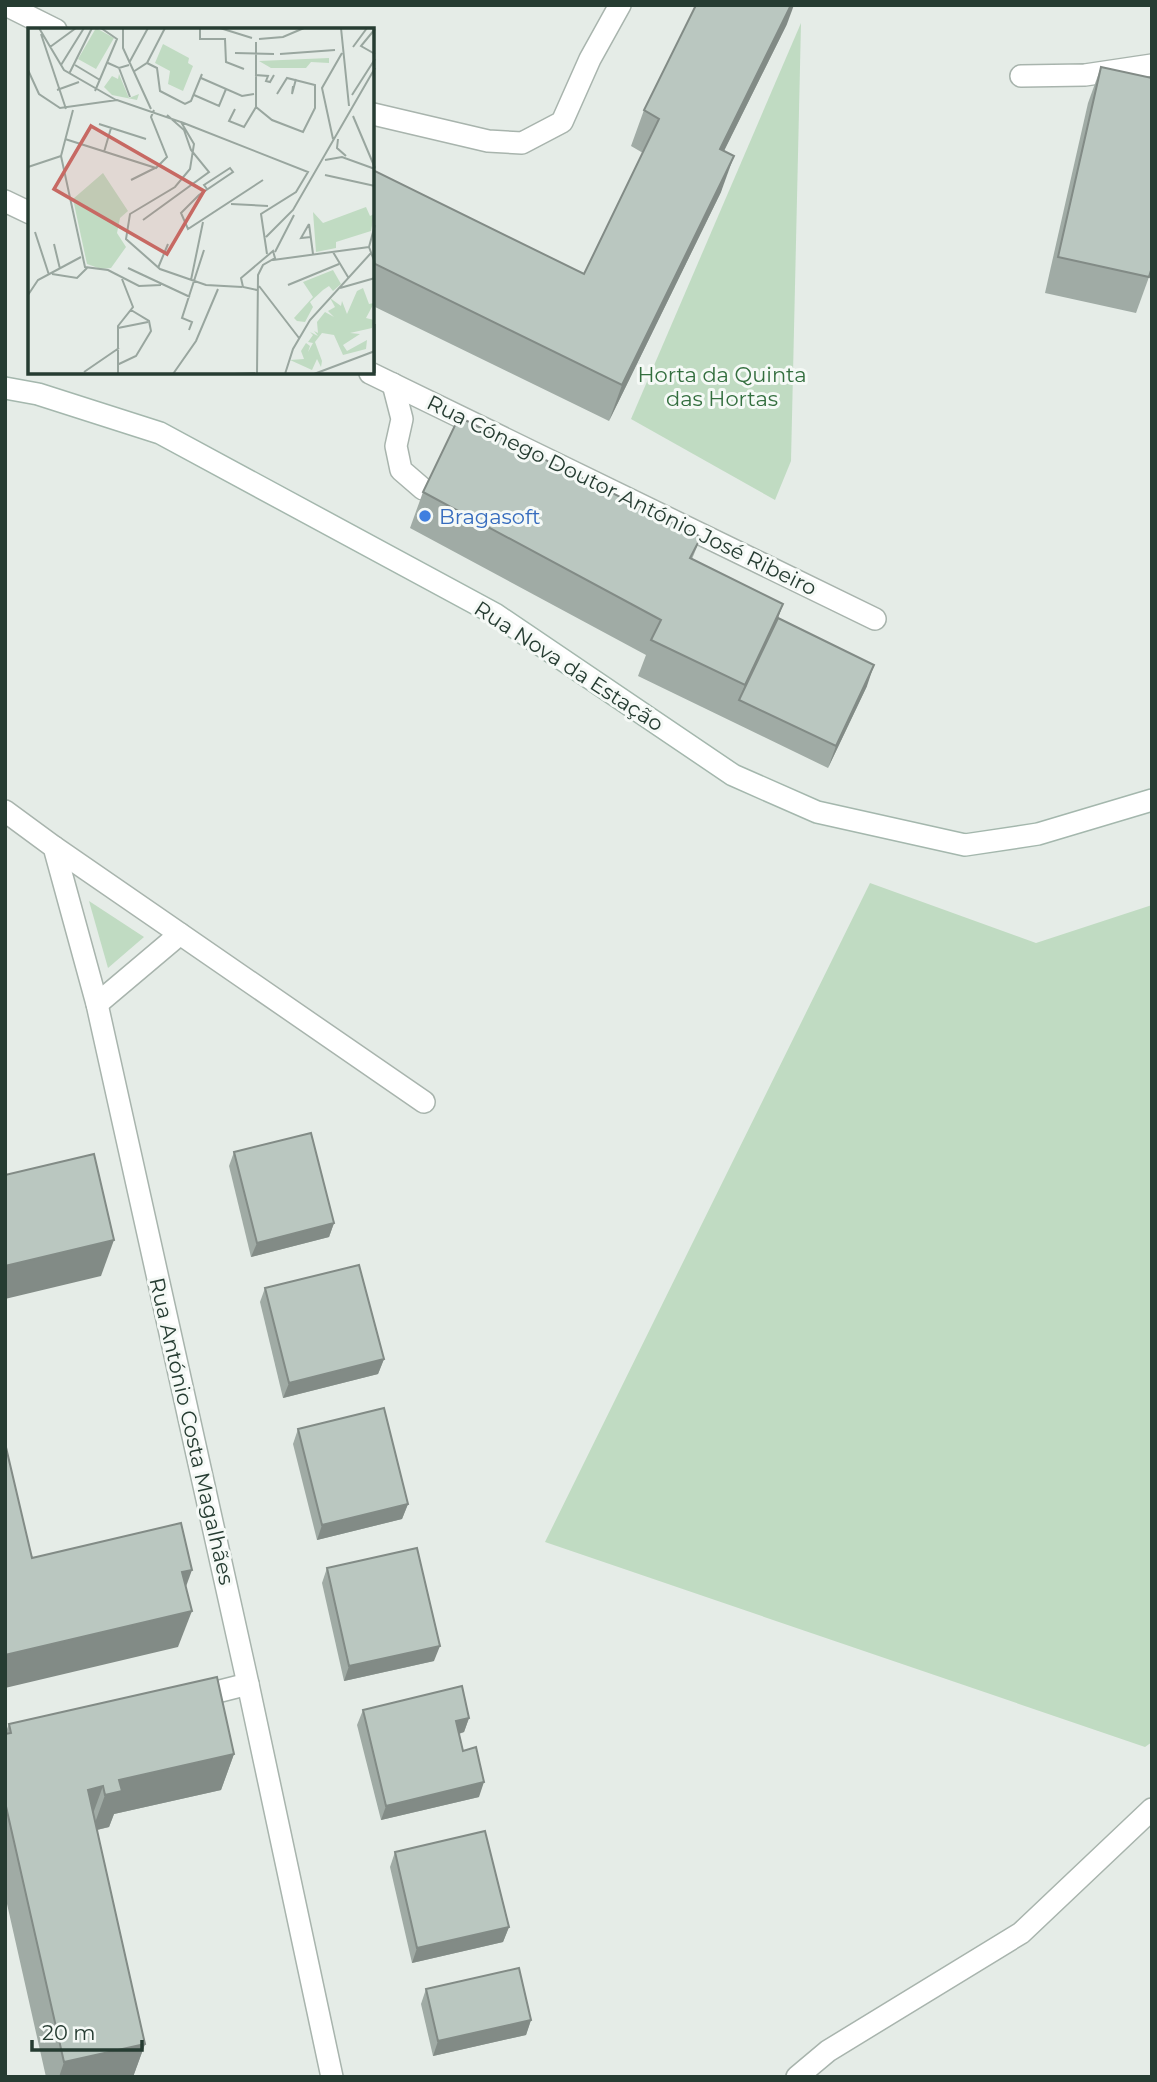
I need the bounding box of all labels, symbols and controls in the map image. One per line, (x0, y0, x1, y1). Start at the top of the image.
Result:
inset map (28, 28, 374, 374)
park label: Horta da Quinta das Hortas (637, 362, 807, 411)
street label: Rua Cónego Doutor António José Ribeiro (423, 389, 821, 601)
place label: Bragasoft (439, 504, 541, 529)
marker: Bragasoft (417, 508, 433, 524)
street label: Rua Nova da Estação (470, 596, 668, 736)
street label: Rua António Costa Magalhães (144, 1275, 240, 1587)
scale bar (32, 2008, 142, 2052)
text: 20 m (42, 2020, 96, 2045)

